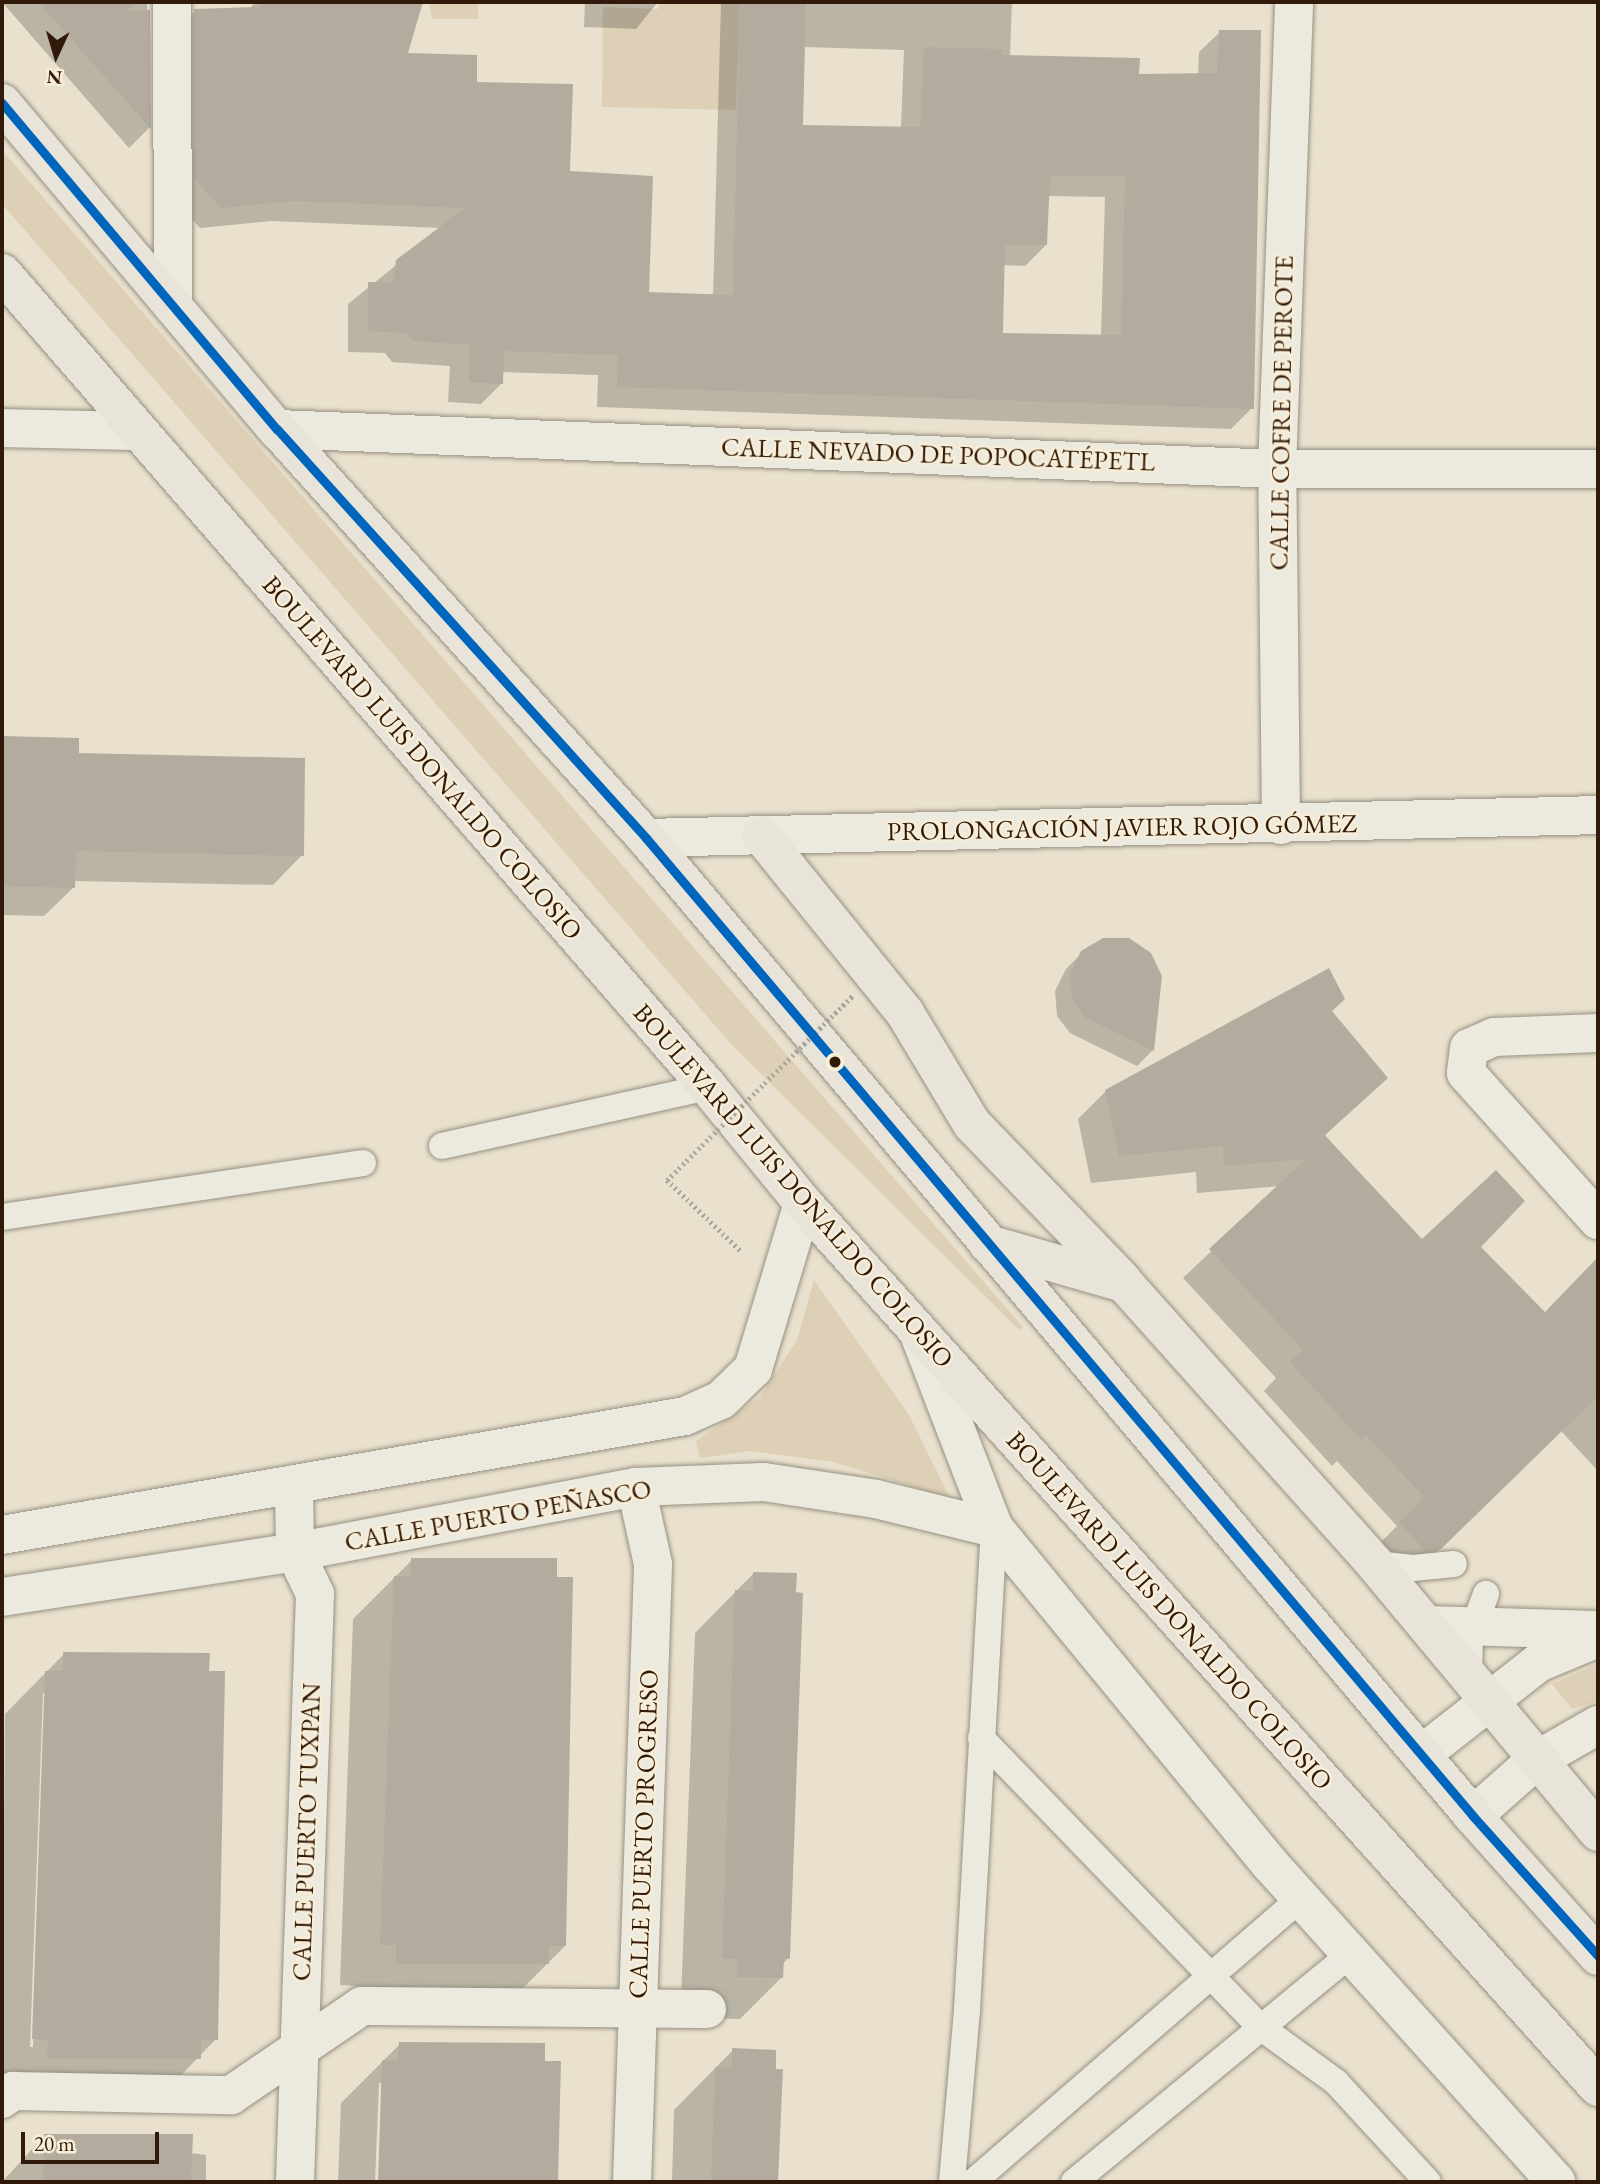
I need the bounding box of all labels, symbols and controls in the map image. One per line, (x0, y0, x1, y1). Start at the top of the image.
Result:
north arrow (21, 21, 91, 91)
text: N (46, 64, 63, 90)
street label: CALLE COFRE DE PEROTE (1264, 255, 1300, 571)
street label: CALLE NEVADO DE POPOCATÉPETL (720, 432, 1156, 478)
street label: BOULEVARD LUIS DONALDO COLOSIO (255, 570, 589, 946)
street label: PROLONGACIÓN JAVIER ROJO GÓMEZ (887, 808, 1357, 848)
street label: BOULEVARD LUIS DONALDO COLOSIO (626, 998, 960, 1374)
unlabelled marker (828, 1055, 842, 1069)
street label: BOULEVARD LUIS DONALDO COLOSIO (999, 1425, 1339, 1797)
street label: CALLE PUERTO PEÑASCO (342, 1474, 654, 1558)
street label: CALLE PUERTO PROGRESO (623, 1669, 665, 1999)
street label: CALLE PUERTO TUXPAN (286, 1682, 328, 1982)
scale bar (24, 2118, 163, 2162)
text: 20 m (34, 2130, 75, 2157)

